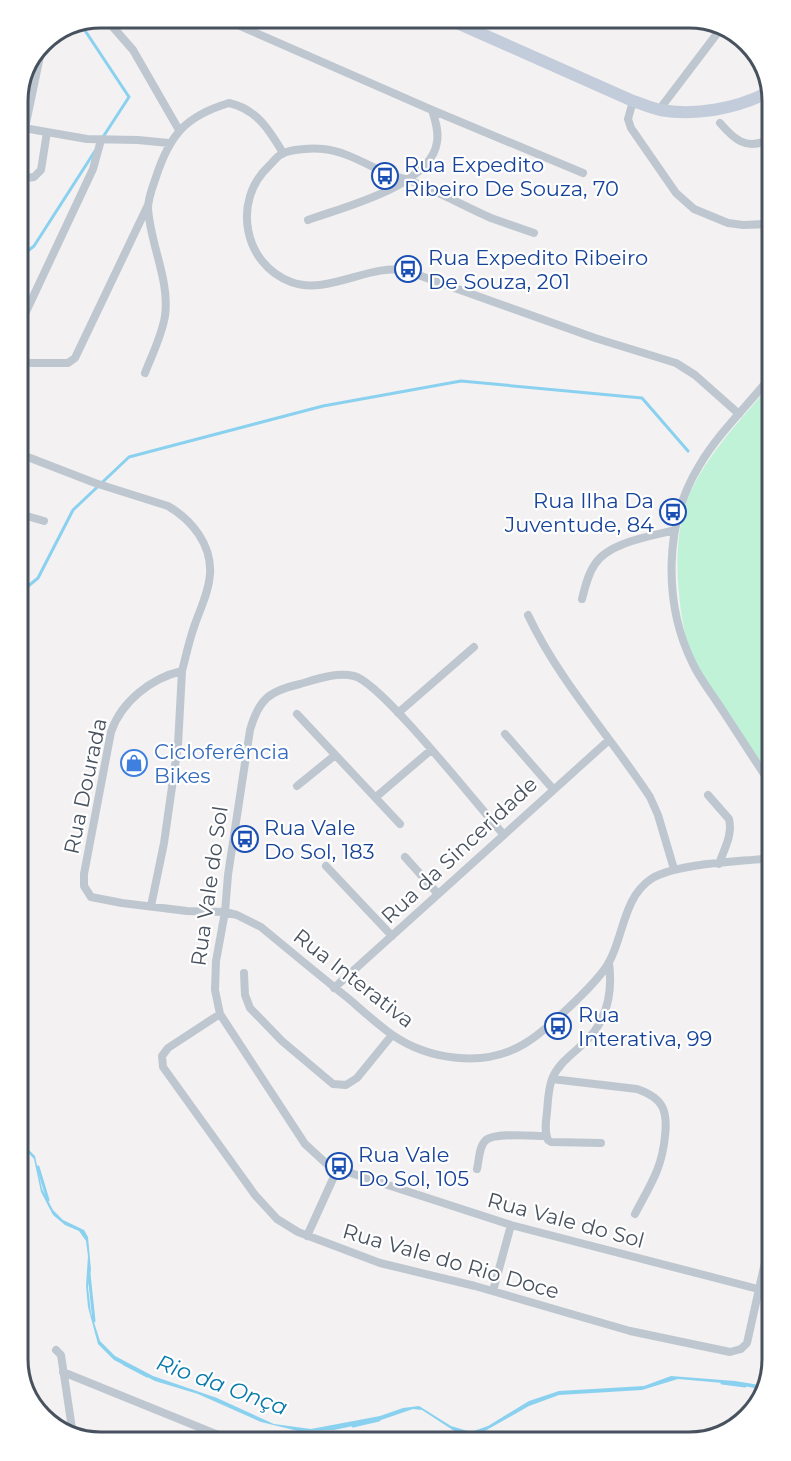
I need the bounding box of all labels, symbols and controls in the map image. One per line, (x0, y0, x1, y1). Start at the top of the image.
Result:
place label: Rua Expedito Ribeiro De Souza, 70 (404, 152, 619, 201)
bus stop icon: Rua Expedito Ribeiro De Souza, 70 (370, 161, 400, 191)
place label: Rua Expedito Ribeiro De Souza, 201 (428, 245, 648, 294)
bus stop icon: Rua Expedito Ribeiro De Souza, 201 (393, 254, 423, 284)
place label: Rua Ilha Da Juventude, 84 (504, 488, 654, 537)
bus stop icon: Rua Ilha Da Juventude, 84 (658, 497, 688, 527)
street label: Rua Dourada (58, 716, 112, 856)
place label: Cicloferência Bikes (154, 739, 289, 788)
shop icon: Cicloferência Bikes (119, 748, 149, 778)
street label: Rua da Sinceridade (376, 771, 542, 929)
street label: Rua Vale do Sol (185, 804, 233, 968)
place label: Rua Vale Do Sol, 183 (264, 815, 375, 864)
bus stop icon: Rua Vale Do Sol, 183 (230, 824, 260, 854)
street label: Rua Interativa (289, 923, 419, 1033)
place label: Rua Interativa, 99 (578, 1002, 712, 1051)
bus stop icon: Rua Interativa, 99 (543, 1011, 573, 1041)
place label: Rua Vale Do Sol, 105 (358, 1142, 469, 1191)
bus stop icon: Rua Vale Do Sol, 105 (324, 1151, 354, 1181)
street label: Rua Vale do Sol (485, 1187, 647, 1253)
street label: Rua Vale do Rio Doce (340, 1218, 562, 1304)
water label: Rio da Onça (153, 1349, 291, 1421)

